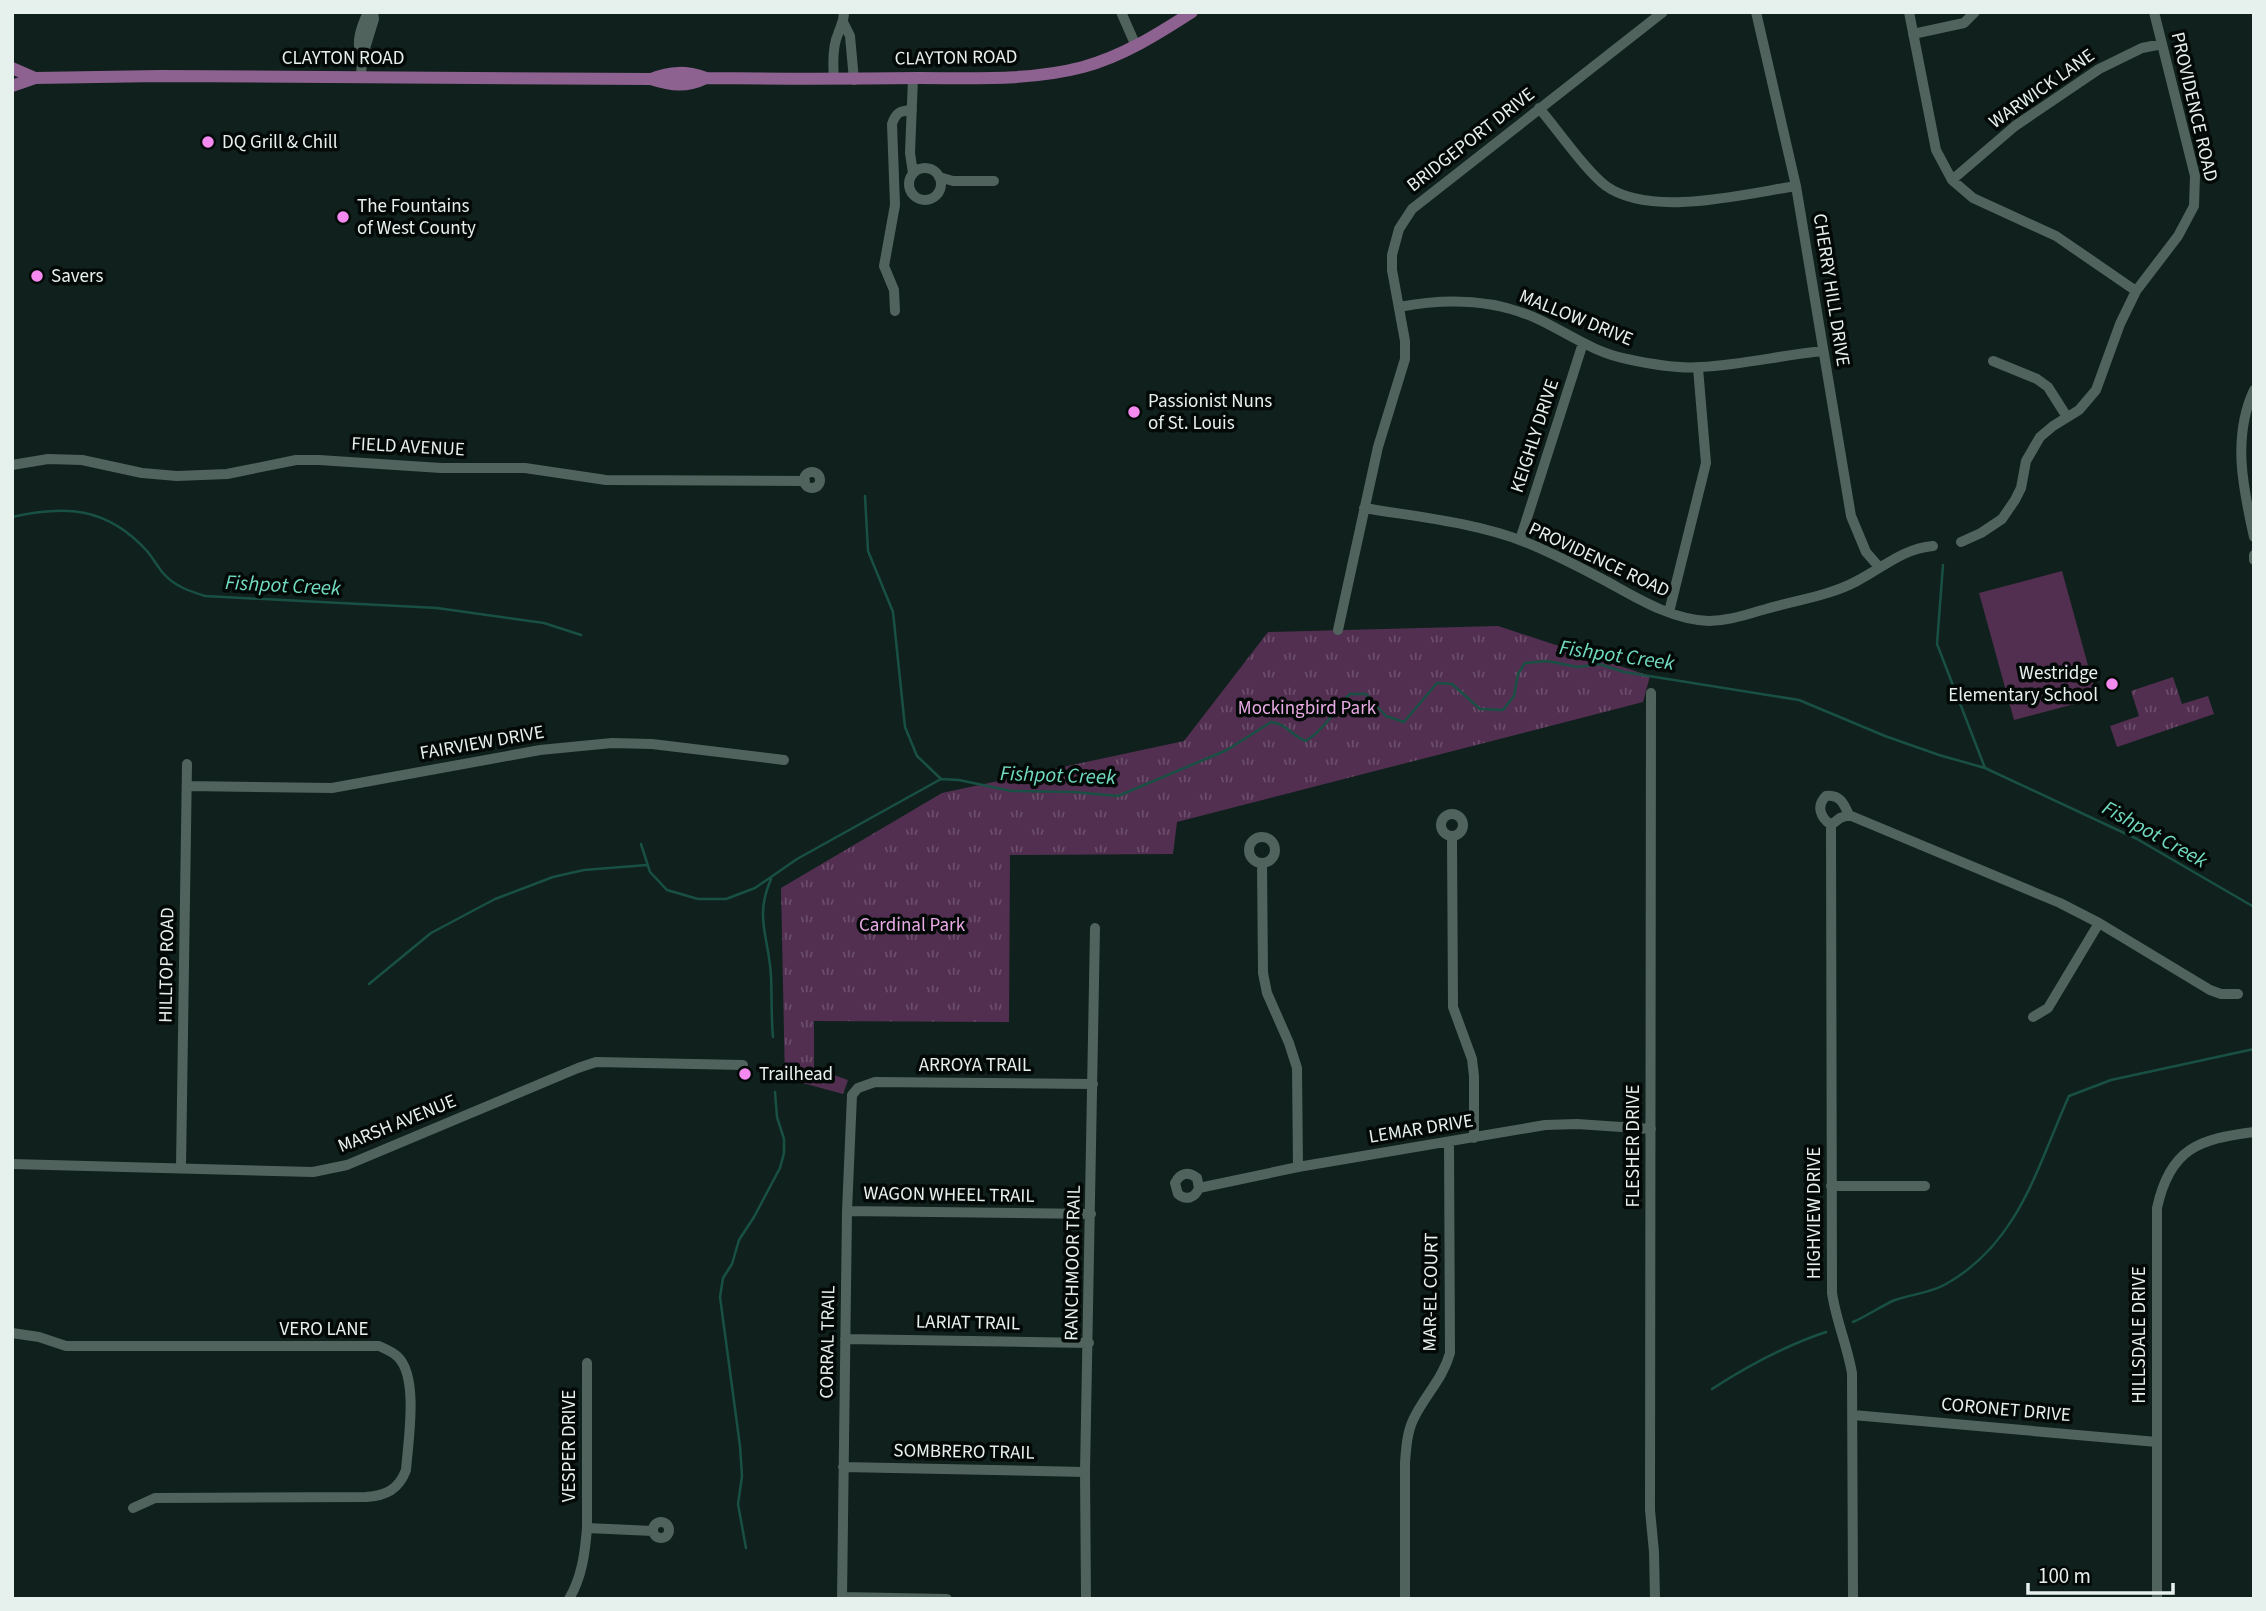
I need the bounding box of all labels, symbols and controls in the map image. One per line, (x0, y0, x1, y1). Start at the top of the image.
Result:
street label: PROVIDENCE ROAD (2164, 30, 2224, 184)
street label: WARWICK LANE (1984, 42, 2100, 136)
street label: CLAYTON ROAD (894, 43, 1018, 73)
street label: CLAYTON ROAD (282, 45, 404, 72)
street label: BRIDGEPORT DRIVE (1401, 81, 1541, 199)
place label: DQ Grill & Chill (222, 129, 338, 156)
marker: DQ Grill & Chill (200, 134, 216, 150)
place label: The Fountains of West County (357, 193, 476, 242)
marker: The Fountains of West County (335, 209, 351, 225)
street label: CHERRY HILL DRIVE (1806, 212, 1856, 368)
place label: Savers (51, 263, 103, 290)
marker: Savers (29, 268, 45, 284)
street label: MALLOW DRIVE (1515, 283, 1637, 353)
street label: KEIGHLY DRIVE (1504, 376, 1566, 496)
place label: Passionist Nuns of St. Louis (1148, 388, 1272, 437)
marker: Passionist Nuns of St. Louis (1126, 404, 1142, 420)
street label: FIELD AVENUE (351, 431, 465, 463)
street label: PROVIDENCE ROAD (1524, 516, 1674, 604)
water label: Fishpot Creek (224, 567, 343, 603)
water label: Fishpot Creek (1557, 632, 1678, 678)
place label: Westridge Elementary School (1948, 660, 2098, 709)
marker: Westridge Elementary School (2104, 676, 2120, 692)
park label: Mockingbird Park (1238, 695, 1377, 722)
street label: FAIRVIEW DRIVE (418, 719, 546, 767)
water label: Fishpot Creek (999, 758, 1118, 792)
water label: Fishpot Creek (2097, 793, 2214, 876)
street label: HILLTOP ROAD (152, 907, 182, 1023)
park label: Cardinal Park (859, 912, 966, 939)
street label: ARROYA TRAIL (919, 1052, 1031, 1079)
place label: Trailhead (759, 1061, 833, 1088)
marker: Trailhead (737, 1066, 753, 1082)
street label: FLESHER DRIVE (1620, 1084, 1647, 1208)
street label: MARSH AVENUE (334, 1088, 460, 1160)
street label: LEMAR DRIVE (1367, 1107, 1475, 1151)
street label: HIGHVIEW DRIVE (1801, 1147, 1828, 1279)
street label: WAGON WHEEL TRAIL (863, 1180, 1035, 1210)
street label: RANCHMOOR TRAIL (1058, 1185, 1088, 1341)
street label: MAR-EL COURT (1416, 1232, 1446, 1352)
street label: HILLSDALE DRIVE (2126, 1266, 2153, 1404)
street label: CORRAL TRAIL (814, 1285, 842, 1399)
street label: LARIAT TRAIL (916, 1309, 1020, 1337)
street label: VERO LANE (280, 1316, 368, 1343)
street label: VESPER DRIVE (556, 1390, 583, 1502)
street label: CORONET DRIVE (1940, 1391, 2072, 1429)
street label: SOMBRERO TRAIL (893, 1437, 1035, 1467)
scale bar (2028, 1552, 2173, 1596)
text: 100 m (2038, 1561, 2091, 1591)

